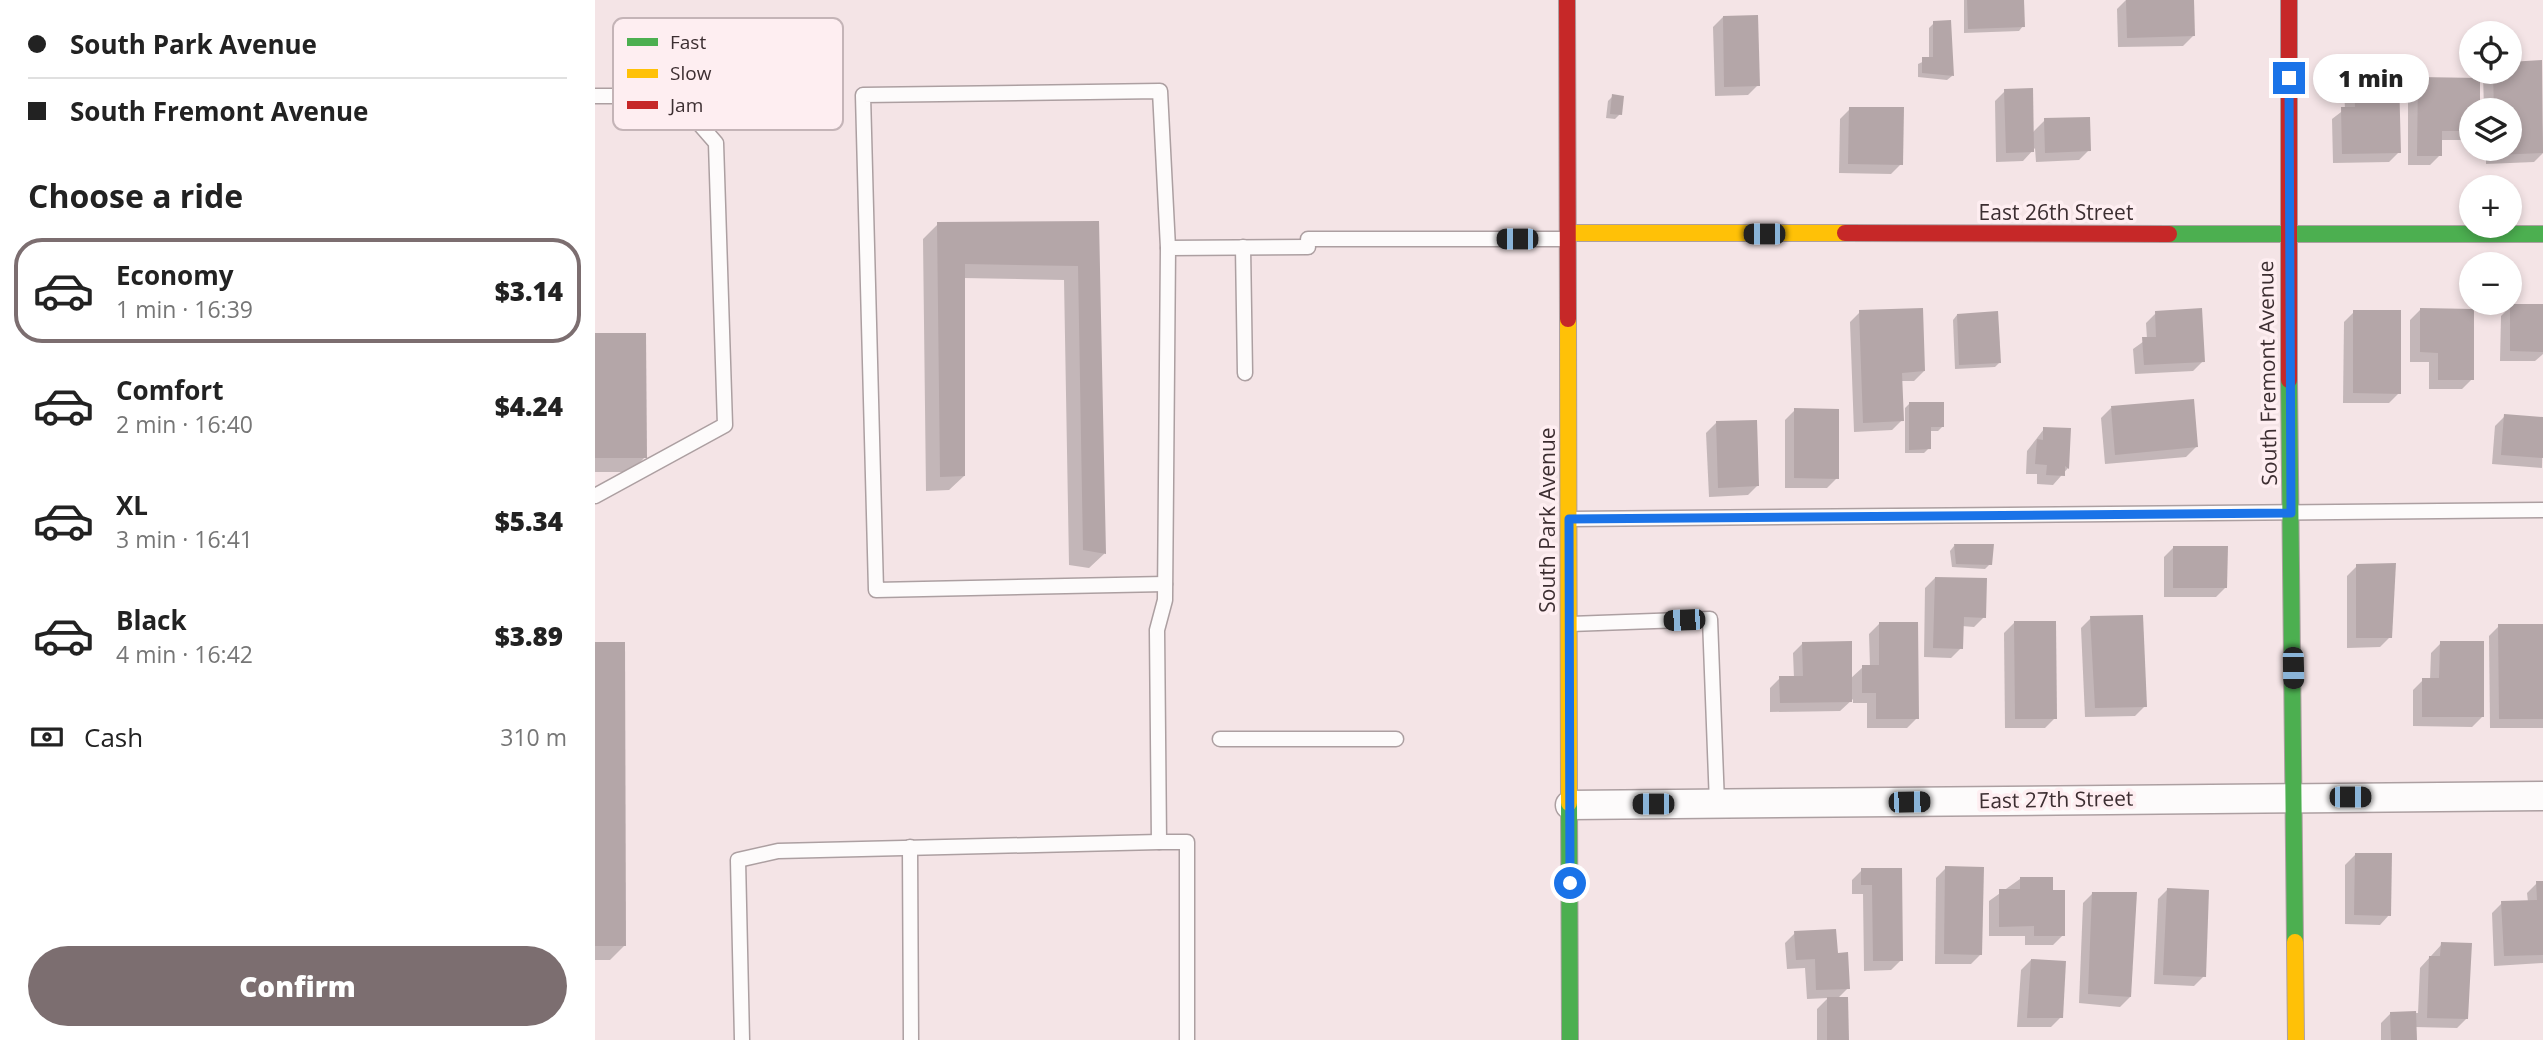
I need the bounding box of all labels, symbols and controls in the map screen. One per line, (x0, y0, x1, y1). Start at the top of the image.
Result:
legend (613, 18, 843, 130)
map controls (2459, 21, 2522, 315)
button: locate (2459, 21, 2522, 84)
text: South Park Avenue (70, 26, 317, 62)
text: Fast (670, 29, 706, 55)
callout: 1 min (2313, 54, 2429, 102)
text: Slow (670, 60, 712, 86)
route end (2273, 62, 2305, 94)
text: 1 min (2338, 62, 2404, 94)
text: Jam (668, 92, 703, 118)
text: South Fremont Avenue (70, 93, 368, 129)
button: layers (2459, 98, 2522, 161)
text: Choose a ride (28, 174, 243, 217)
button: + (2459, 175, 2522, 238)
street label: East 26th Street (1979, 198, 2133, 226)
car (1744, 224, 1786, 245)
car (1497, 229, 1539, 250)
button: − (2459, 252, 2522, 315)
text: Economy (116, 257, 234, 293)
icon: car (32, 259, 95, 322)
street label: South Fremont Avenue (2251, 260, 2283, 486)
text: $3.14 (495, 273, 563, 309)
text: 1 min · 16:39 (116, 293, 253, 325)
text: Comfort (116, 372, 223, 408)
icon: car (32, 374, 95, 437)
text: $4.24 (495, 388, 563, 424)
text: 2 min · 16:40 (116, 408, 253, 440)
street label: South Park Avenue (1533, 427, 1561, 613)
text: XL (116, 487, 148, 523)
icon: car (32, 489, 95, 552)
text: $5.34 (495, 503, 563, 539)
text: 3 min · 16:41 (116, 523, 253, 555)
text: Black (116, 602, 187, 638)
icon: car (32, 604, 95, 667)
car (1663, 609, 1706, 631)
text: $3.89 (495, 618, 563, 654)
text: 4 min · 16:42 (116, 638, 253, 670)
car (2283, 647, 2304, 689)
icon: cash (28, 718, 66, 756)
text: Cash (84, 719, 143, 755)
text: 310 m (500, 721, 567, 753)
street label: East 27th Street (1978, 784, 2134, 814)
car (2330, 787, 2372, 808)
car (1888, 791, 1931, 813)
car (1633, 794, 1675, 815)
route start (1554, 867, 1586, 899)
button: Confirm (28, 946, 567, 1026)

